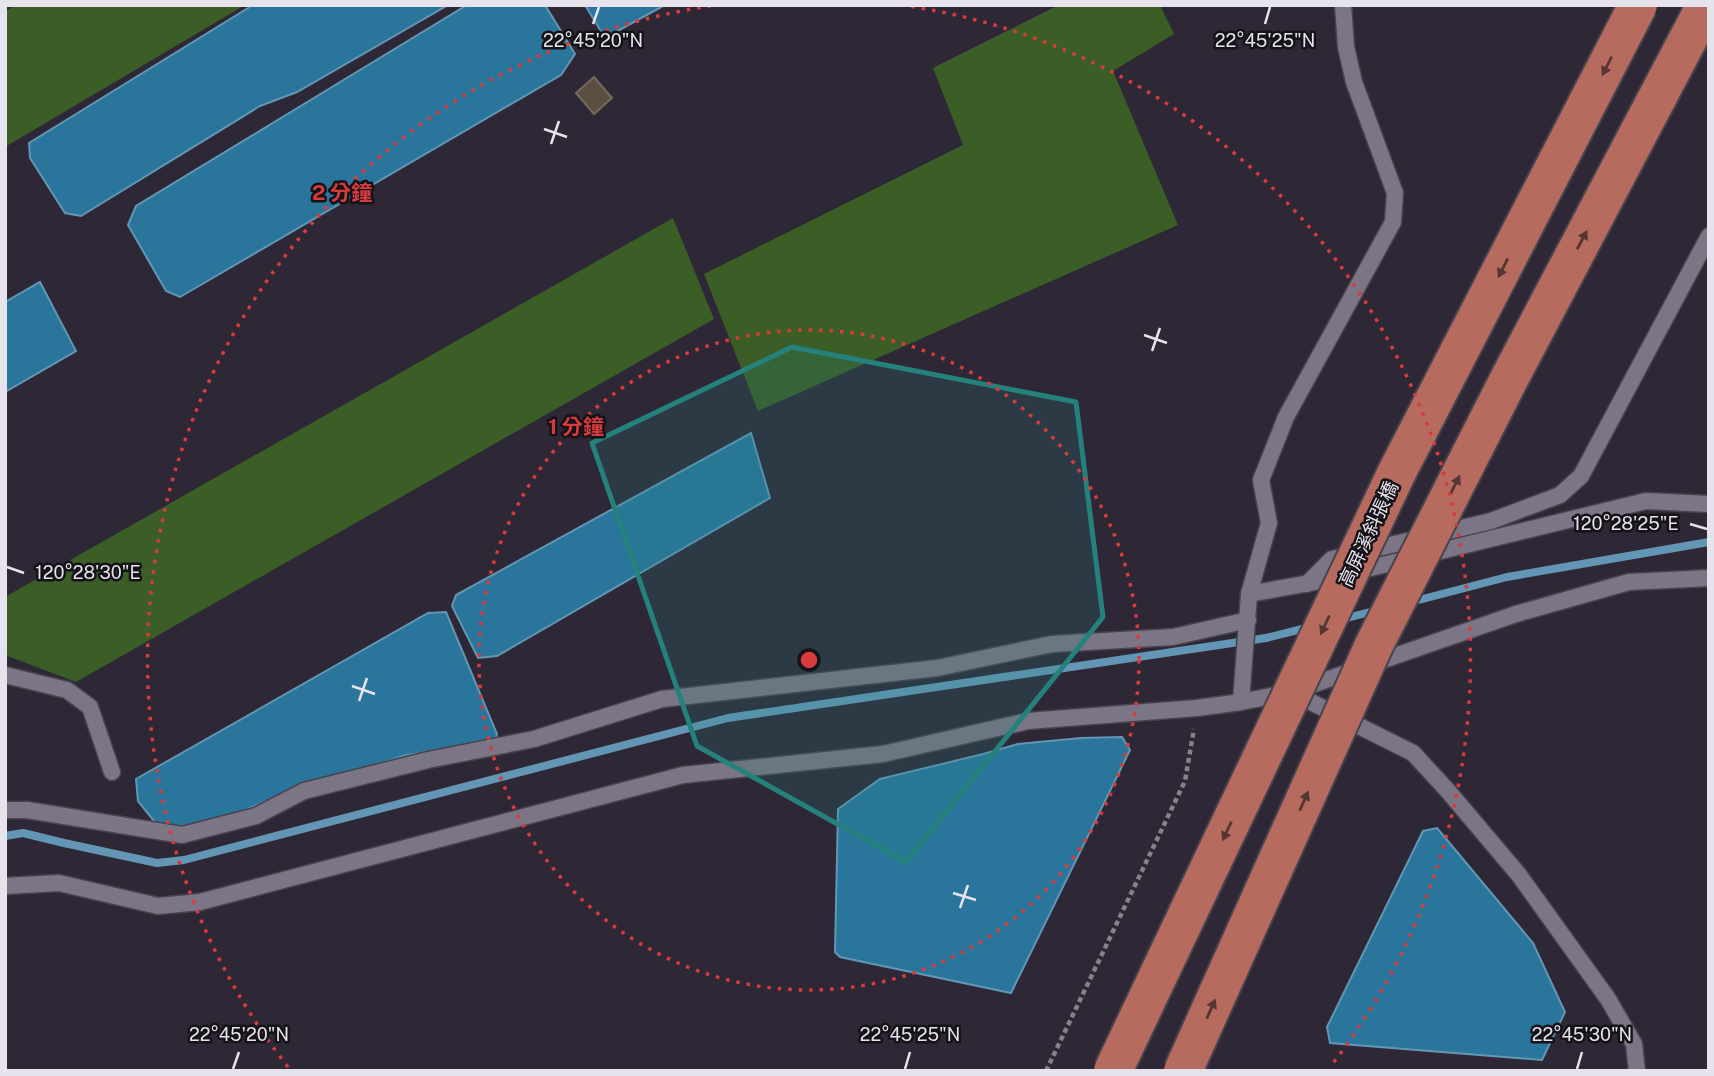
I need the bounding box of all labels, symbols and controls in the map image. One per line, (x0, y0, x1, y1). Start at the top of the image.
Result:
text: 22°45'20"N (543, 30, 643, 51)
text: 22°45'25"N (1215, 30, 1315, 51)
one-way arrow (1601, 56, 1612, 76)
text: 2 分鐘 (312, 180, 372, 205)
one-way arrow (1576, 230, 1588, 250)
one-way arrow (1497, 258, 1508, 278)
text: 1 分鐘 (548, 414, 604, 439)
one-way arrow (1449, 475, 1460, 495)
street label: 高屏溪斜張橋 (1334, 478, 1402, 590)
text: 120°28'25"E (1573, 513, 1679, 534)
text: 120°28'30"E (35, 562, 141, 583)
one-way arrow (1319, 615, 1330, 635)
centre of rings (797, 648, 821, 672)
one-way arrow (1298, 791, 1310, 811)
one-way arrow (1221, 821, 1233, 841)
one-way arrow (1206, 998, 1217, 1019)
text: 22°45'20"N (189, 1024, 289, 1045)
text: 22°45'25"N (860, 1024, 960, 1045)
text: 22°45'30"N (1532, 1024, 1632, 1045)

